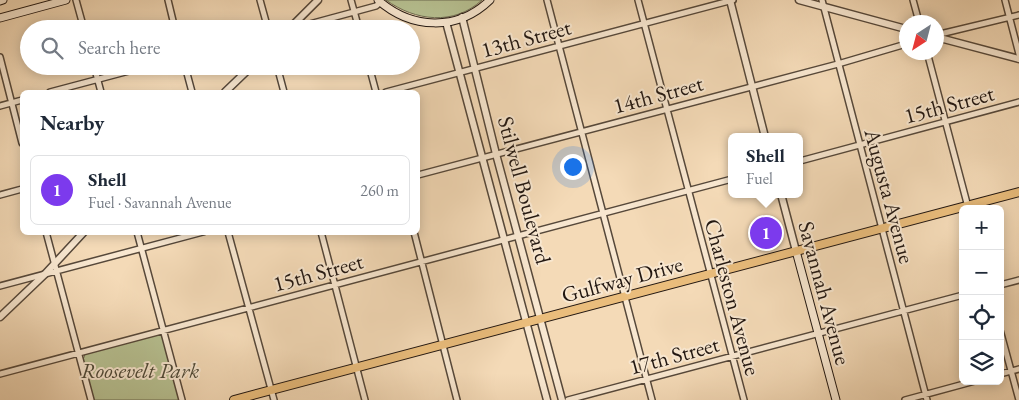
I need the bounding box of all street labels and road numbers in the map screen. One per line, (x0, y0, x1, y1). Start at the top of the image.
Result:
street label: 13th Street (478, 13, 574, 64)
street label: 14th Street (610, 69, 706, 120)
street label: 15th Street (901, 79, 997, 130)
street label: Stilwell Boulevard (491, 113, 558, 268)
street label: Augusta Avenue (857, 125, 922, 267)
street label: Charleston Avenue (698, 216, 767, 379)
street label: Savannah Avenue (791, 218, 858, 369)
street label: 15th Street (270, 247, 366, 298)
street label: Gulfway Drive (558, 249, 686, 310)
street label: 17th Street (626, 330, 722, 381)

